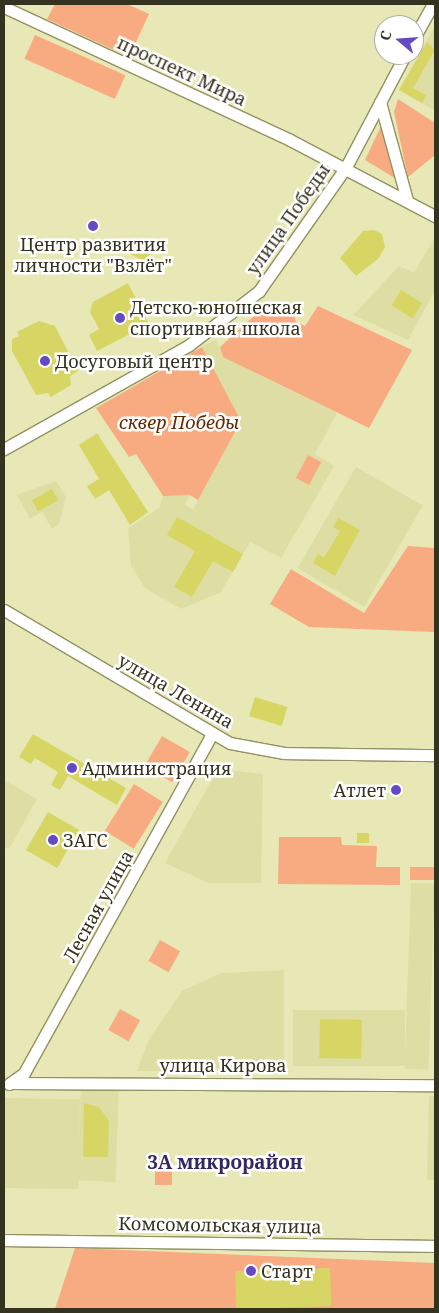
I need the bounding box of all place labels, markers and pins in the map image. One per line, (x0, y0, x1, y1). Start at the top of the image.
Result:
marker: Центр развития личности "Взлёт" (87, 220, 99, 232)
place label: Центр развития личности "Взлёт" (14, 234, 172, 276)
place label: Детско-юношеская спортивная школа (130, 297, 302, 340)
marker: Детско-юношеская спортивная школа (114, 312, 126, 324)
place label: Досуговый центр (55, 350, 213, 372)
marker: Досуговый центр (39, 355, 51, 367)
place label: Администрация (82, 757, 231, 779)
marker: Администрация (66, 762, 78, 774)
place label: Атлет (334, 779, 386, 801)
marker: Атлет (390, 784, 402, 796)
place label: ЗАГС (63, 829, 108, 851)
marker: ЗАГС (47, 834, 59, 846)
place label: Старт (261, 1260, 313, 1282)
marker: Старт (245, 1265, 257, 1277)

